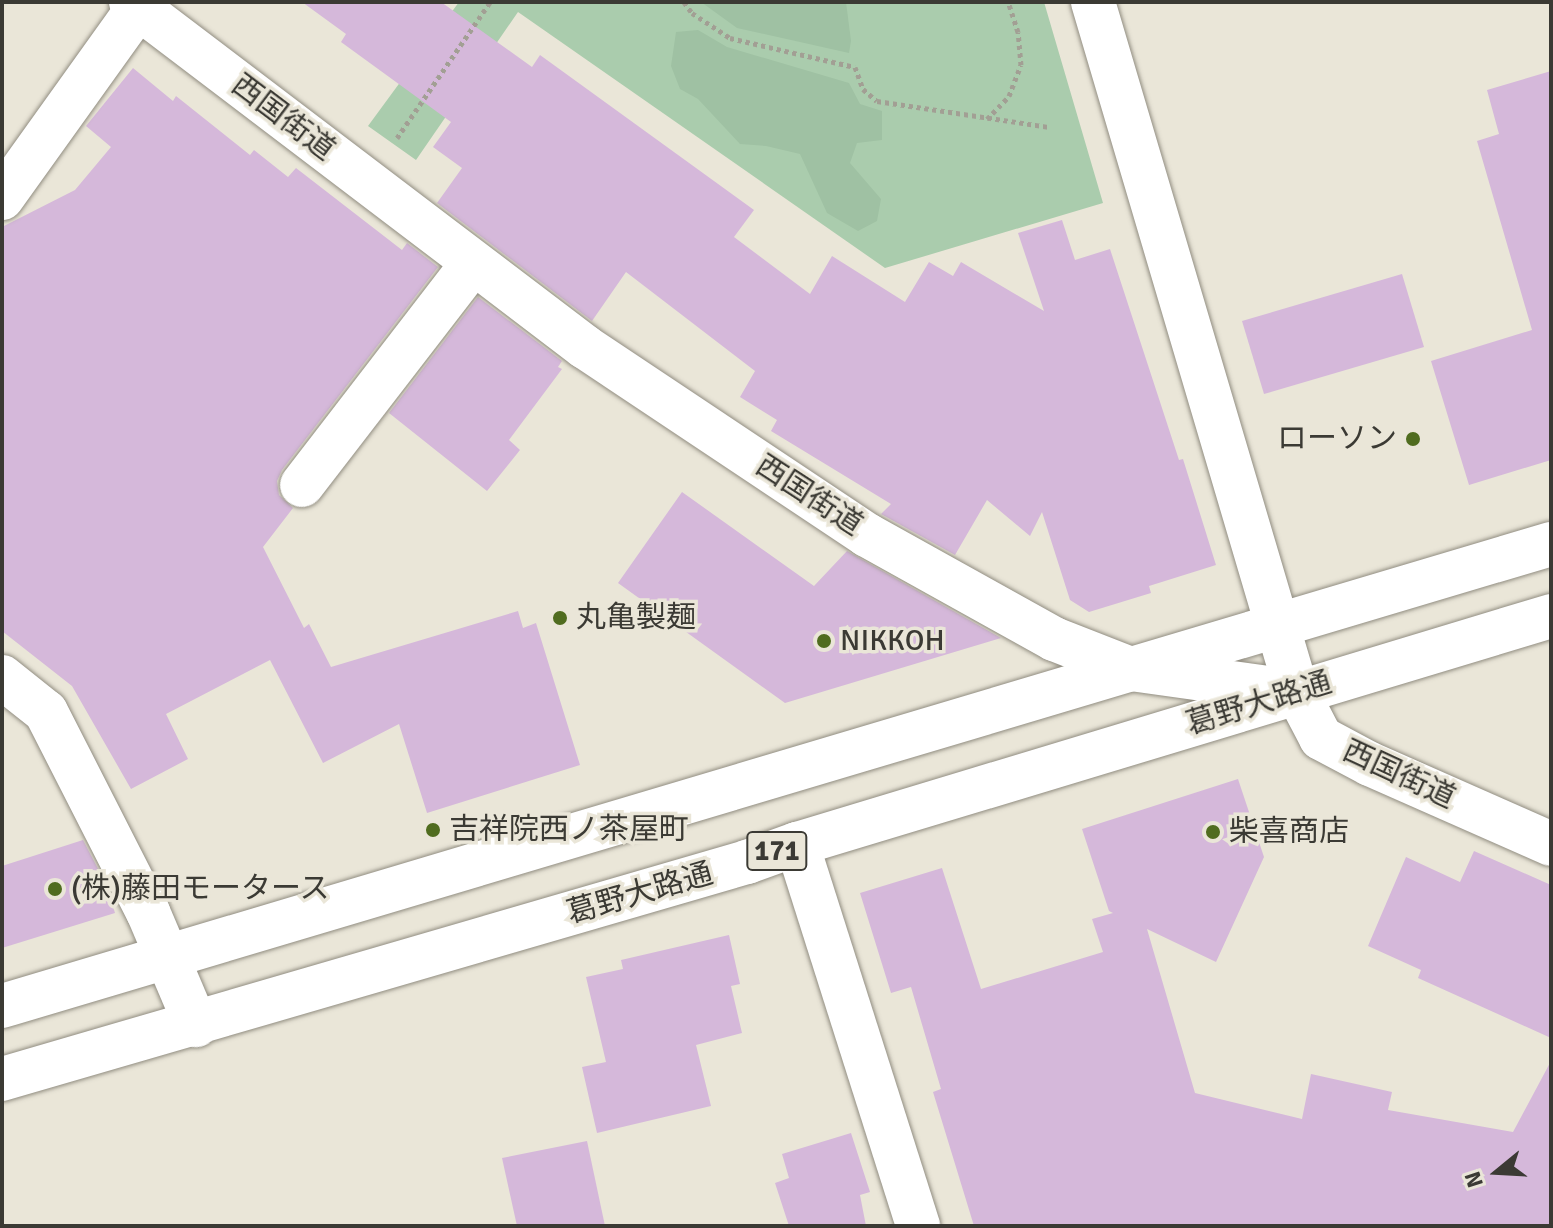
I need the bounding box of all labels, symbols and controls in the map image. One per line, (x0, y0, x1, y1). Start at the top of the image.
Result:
street label: 西国街道 (224, 68, 342, 168)
place label: ローソン (1277, 421, 1397, 457)
marker: ローソン (1404, 430, 1422, 448)
street label: 西国街道 (749, 448, 869, 544)
place label: 丸亀製麺 (576, 600, 696, 636)
marker: 丸亀製麺 (551, 609, 569, 627)
place label: NIKKOH (840, 623, 945, 659)
marker: NIKKOH (815, 632, 833, 650)
street label: 葛野大路通 (1182, 665, 1336, 743)
street label: 西国街道 (1337, 733, 1461, 817)
place label: 吉祥院西ノ茶屋町 (449, 812, 689, 848)
place label: 柴喜商店 (1229, 814, 1349, 850)
marker: 吉祥院西ノ茶屋町 (424, 821, 442, 839)
marker: 柴喜商店 (1204, 823, 1222, 841)
road number: 171 (745, 827, 809, 875)
street label: 葛野大路通 (563, 856, 717, 932)
place label: (株)藤田モータース (71, 871, 331, 907)
marker: (株)藤田モータース (46, 880, 64, 898)
north arrow (1457, 1132, 1537, 1212)
text: N (1458, 1168, 1489, 1191)

